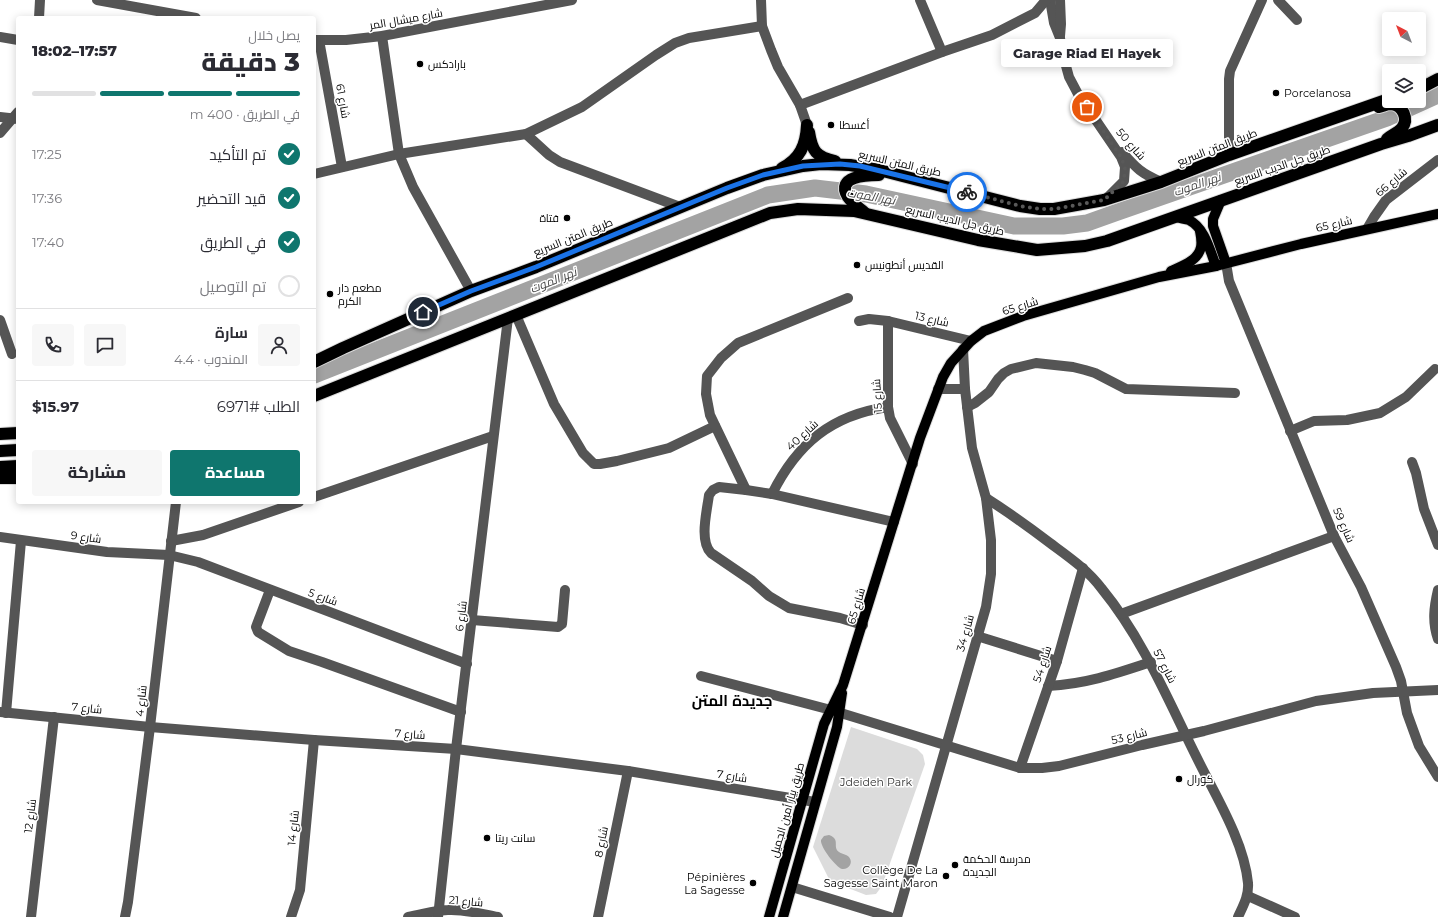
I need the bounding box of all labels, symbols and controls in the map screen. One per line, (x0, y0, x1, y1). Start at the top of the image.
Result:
street label: شارع ميشال المر (367, 6, 444, 33)
north arrow (1382, 12, 1426, 56)
map controls (1382, 12, 1426, 108)
text: يصل خلال (248, 27, 300, 43)
callout: Garage Riad El Hayek (1001, 39, 1173, 67)
text: 17:57–18:02 (32, 41, 117, 60)
text: Garage Riad El Hayek (1013, 45, 1161, 61)
text: 3 دقيقة (201, 46, 300, 78)
place label: بارادكس (428, 57, 466, 71)
marker: بارادكس (415, 59, 425, 69)
button: layers (1382, 64, 1426, 108)
street label: شارع 61 (332, 83, 353, 120)
place label: Porcelanosa (1284, 86, 1351, 100)
marker: Porcelanosa (1271, 88, 1281, 98)
pin (1070, 90, 1104, 124)
icon: bag (1076, 96, 1098, 118)
text: في الطريق · 400 m (190, 106, 300, 122)
place label: أغسطا (839, 118, 869, 132)
marker: أغسطا (826, 120, 836, 130)
street label: شارع 50 (1113, 125, 1149, 163)
street label: طريق المتن السريع (1175, 125, 1259, 170)
street label: طريق جل الديب السريع (1232, 142, 1332, 189)
icon: check (278, 143, 300, 165)
text: تم التأكيد (209, 145, 266, 164)
text: 17:25 (32, 146, 62, 162)
street label: طريق المتن السريع (857, 147, 943, 180)
street label: شارع 66 (1372, 164, 1410, 200)
water label: نهر الموت (1171, 168, 1224, 199)
courier (947, 172, 987, 212)
icon: bike (956, 181, 978, 203)
water label: نهر الموت (846, 184, 898, 208)
icon: check (278, 187, 300, 209)
text: قيد التحضير (197, 189, 266, 208)
text: 17:36 (32, 190, 62, 206)
street label: طريق جل الديب السريع (904, 202, 1006, 239)
place label: فتاة (539, 211, 559, 225)
marker: فتاة (562, 213, 572, 223)
street label: شارع 65 (1314, 213, 1354, 236)
street label: طريق المتن السريع (531, 215, 615, 260)
icon: check (278, 231, 300, 253)
text: في الطريق (200, 233, 266, 252)
text: 17:40 (32, 234, 64, 250)
place label: القديس أنطونيس (865, 258, 944, 272)
marker: القديس أنطونيس (852, 260, 862, 270)
water label: نهر الموت (528, 263, 580, 296)
text: تم التوصيل (200, 277, 266, 296)
place label: مطعم دار الكرم (337, 281, 382, 309)
marker: مطعم دار الكرم (325, 289, 335, 299)
street label: شارع 65 (1000, 294, 1040, 319)
pin (406, 295, 440, 329)
icon: home (412, 301, 434, 323)
street label: شارع 13 (913, 308, 950, 331)
text: سارة (215, 323, 248, 342)
button: phone (32, 324, 74, 366)
button: chat (84, 324, 126, 366)
button: person (258, 324, 300, 366)
text: المندوب · 4.4 (174, 351, 248, 367)
street label: شارع 15 (869, 378, 886, 414)
text: $15.97 (32, 397, 79, 416)
text: الطلب #6971 (217, 397, 300, 416)
street label: شارع 40 (783, 417, 822, 454)
button: مشاركة (32, 450, 162, 496)
button: مساعدة (170, 450, 300, 496)
street label: شارع 59 (1329, 505, 1358, 545)
street label: شارع 9 (70, 528, 102, 547)
street label: شارع 5 (306, 585, 340, 610)
street label: شارع 65 (844, 586, 869, 626)
street label: شارع 6 (452, 600, 471, 632)
street label: شارع 34 (953, 613, 978, 653)
street label: شارع 54 (1030, 644, 1055, 684)
street label: شارع 57 (1150, 646, 1180, 686)
street label: شارع 4 (132, 685, 151, 717)
district label: جديدة المتن (692, 691, 772, 710)
street label: شارع 7 (71, 699, 103, 718)
street label: شارع 53 (1110, 725, 1149, 748)
street label: شارع 7 (394, 726, 426, 743)
street label: طريق بيار أمين الجميل (767, 761, 807, 859)
street label: شارع 7 (716, 767, 748, 786)
place label: كورال (1187, 772, 1214, 786)
marker: كورال (1174, 774, 1184, 784)
park label: Jdeideh Park (839, 775, 912, 789)
street label: شارع 12 (21, 798, 40, 834)
street label: شارع 14 (284, 810, 303, 846)
street label: شارع 8 (591, 825, 612, 859)
place label: سانت ريتا (495, 831, 535, 845)
marker: سانت ريتا (482, 833, 492, 843)
place label: مدرسة الحكمة الجديدة (963, 852, 1031, 879)
marker: مدرسة الحكمة الجديدة (950, 860, 960, 870)
place label: Collège De La Sagesse Saint Maron (824, 863, 938, 890)
place label: Pépinières La Sagesse (684, 870, 746, 897)
marker: Collège De La Sagesse Saint Maron (941, 871, 951, 881)
marker: Pépinières La Sagesse (748, 878, 758, 888)
street label: شارع 21 (448, 893, 484, 910)

